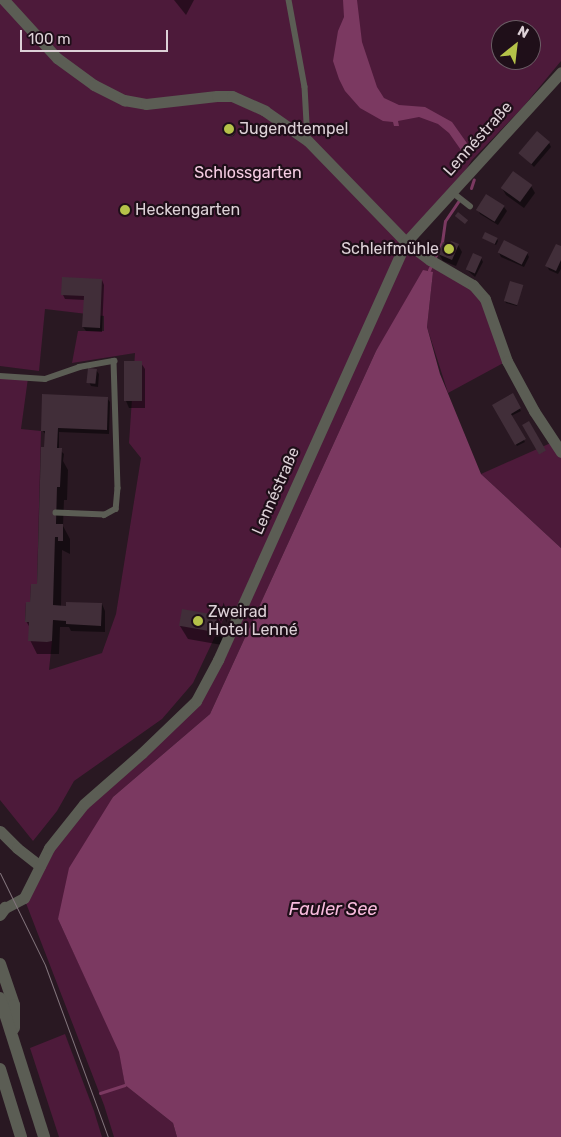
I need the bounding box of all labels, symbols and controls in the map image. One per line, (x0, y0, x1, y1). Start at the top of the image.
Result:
scale bar (22, 20, 170, 52)
north arrow (491, 20, 541, 70)
text: N (514, 22, 532, 42)
text: 100 m (28, 30, 70, 48)
street label: Lennéstraße (440, 98, 516, 180)
place label: Jugendtempel (239, 119, 348, 139)
marker: Jugendtempel (223, 123, 235, 135)
park label: Schlossgarten (194, 163, 302, 183)
place label: Heckengarten (135, 200, 240, 220)
marker: Heckengarten (119, 204, 131, 216)
place label: Schleifmühle (341, 239, 439, 259)
marker: Schleifmühle (443, 243, 455, 255)
street label: Lennéstraße (248, 444, 304, 538)
place label: Zweirad Hotel Lenné (208, 602, 298, 640)
marker: Zweirad Hotel Lenné (192, 615, 204, 627)
water label: Fauler See (288, 898, 378, 920)

